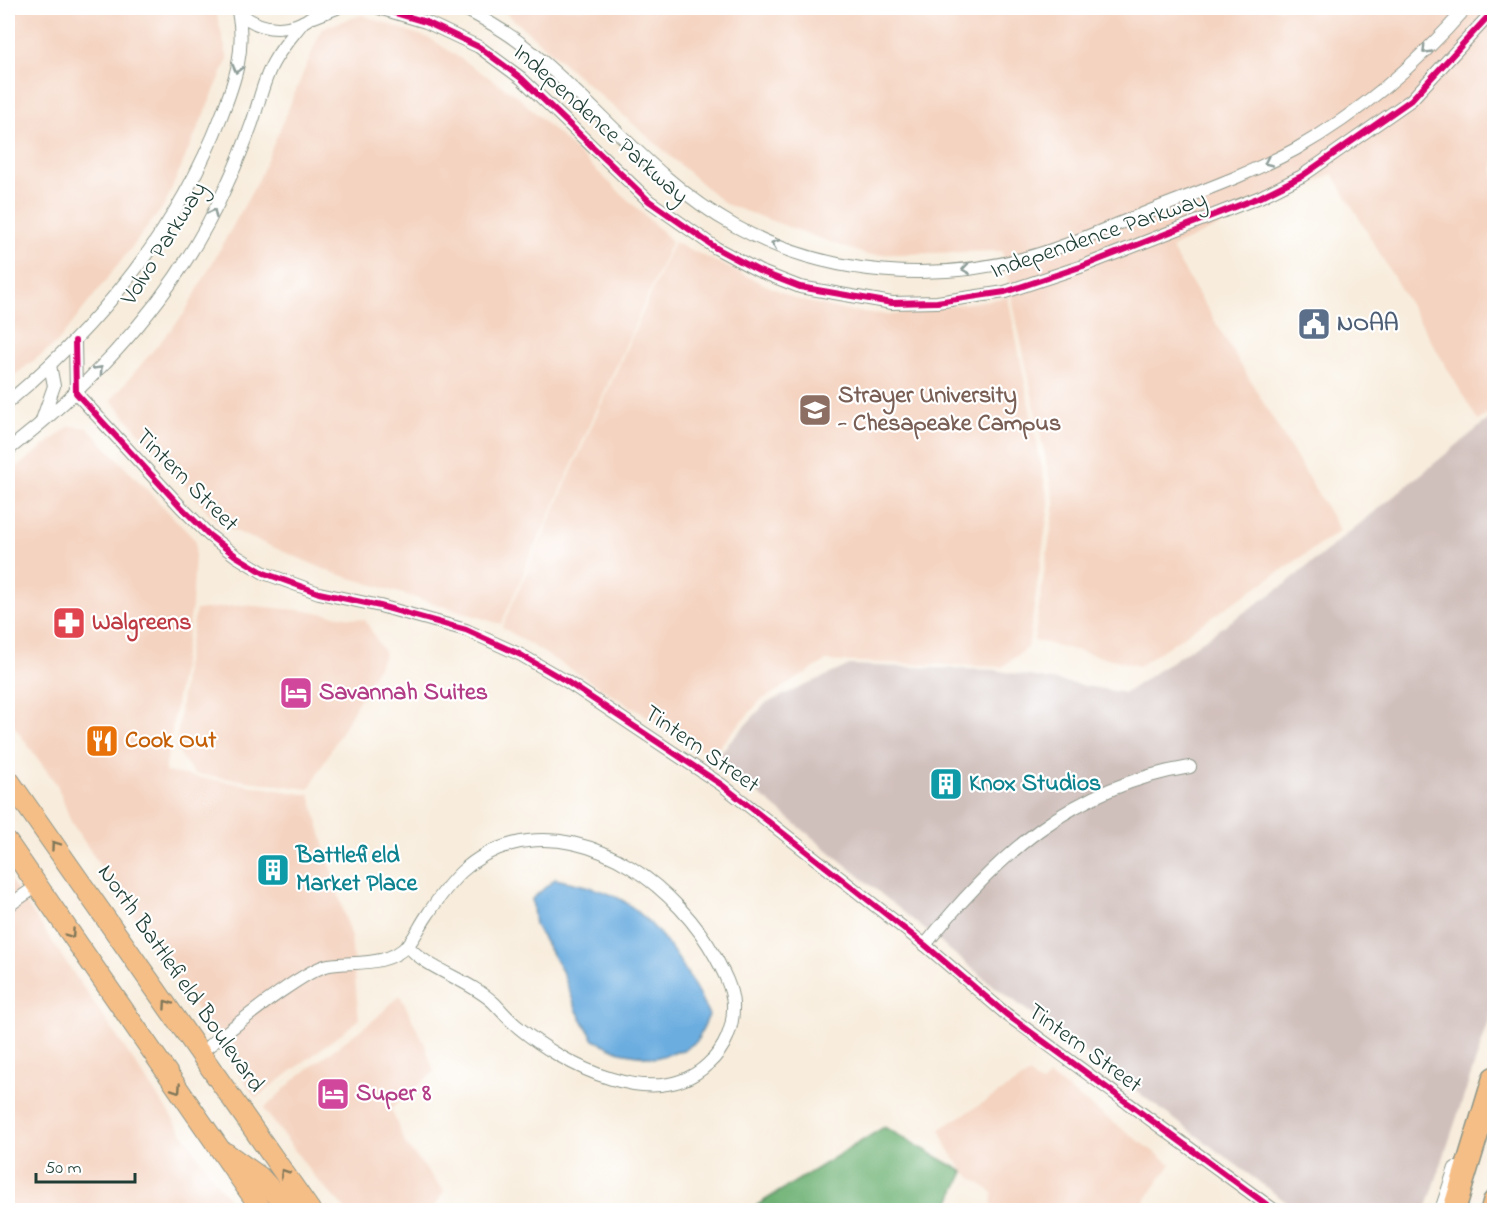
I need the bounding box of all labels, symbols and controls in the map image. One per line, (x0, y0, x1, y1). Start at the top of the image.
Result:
street label: Independence Parkway (504, 36, 696, 214)
one-way arrow (1423, 43, 1434, 54)
one-way arrow (232, 63, 245, 73)
one-way arrow (1263, 155, 1274, 167)
street label: Volvo Parkway (112, 175, 218, 314)
street label: Independence Parkway (986, 183, 1212, 290)
one-way arrow (206, 208, 217, 219)
one-way arrow (770, 239, 781, 251)
one-way arrow (962, 262, 971, 275)
public building icon: NOAA (1296, 306, 1332, 342)
place label: NOAA (1337, 307, 1399, 342)
one-way arrow (92, 366, 103, 376)
place label: Strayer University - Chesapeake Campus (837, 379, 1061, 442)
school or university icon: Strayer University - Chesapeake Campus (797, 392, 833, 428)
street label: Tintern Street (126, 421, 246, 541)
pharmacy icon: Walgreens (51, 605, 87, 641)
place label: Walgreens (92, 606, 191, 642)
hotel icon: Savannah Suites (278, 675, 314, 711)
place label: Savannah Suites (319, 676, 488, 711)
street label: Tintern Street (636, 697, 766, 803)
restaurant icon: Cook Out (84, 723, 120, 759)
place label: Cook Out (125, 724, 217, 759)
building icon: Knox Studios (928, 766, 964, 802)
place label: Knox Studios (969, 767, 1101, 802)
place label: Battlefield Market Place (295, 839, 418, 902)
one-way arrow (51, 840, 62, 851)
building icon: Battlefield Market Place (255, 852, 291, 888)
street label: North Battlefield Boulevard (88, 858, 273, 1101)
one-way arrow (64, 927, 75, 938)
street label: Tintern Street (1019, 995, 1149, 1103)
one-way arrow (163, 1000, 174, 1011)
hotel icon: Super 8 (315, 1076, 351, 1112)
place label: Super 8 (356, 1077, 431, 1112)
one-way arrow (170, 1082, 181, 1093)
scale bar (36, 1146, 135, 1184)
text: 50 m (45, 1156, 82, 1182)
one-way arrow (280, 1169, 291, 1180)

